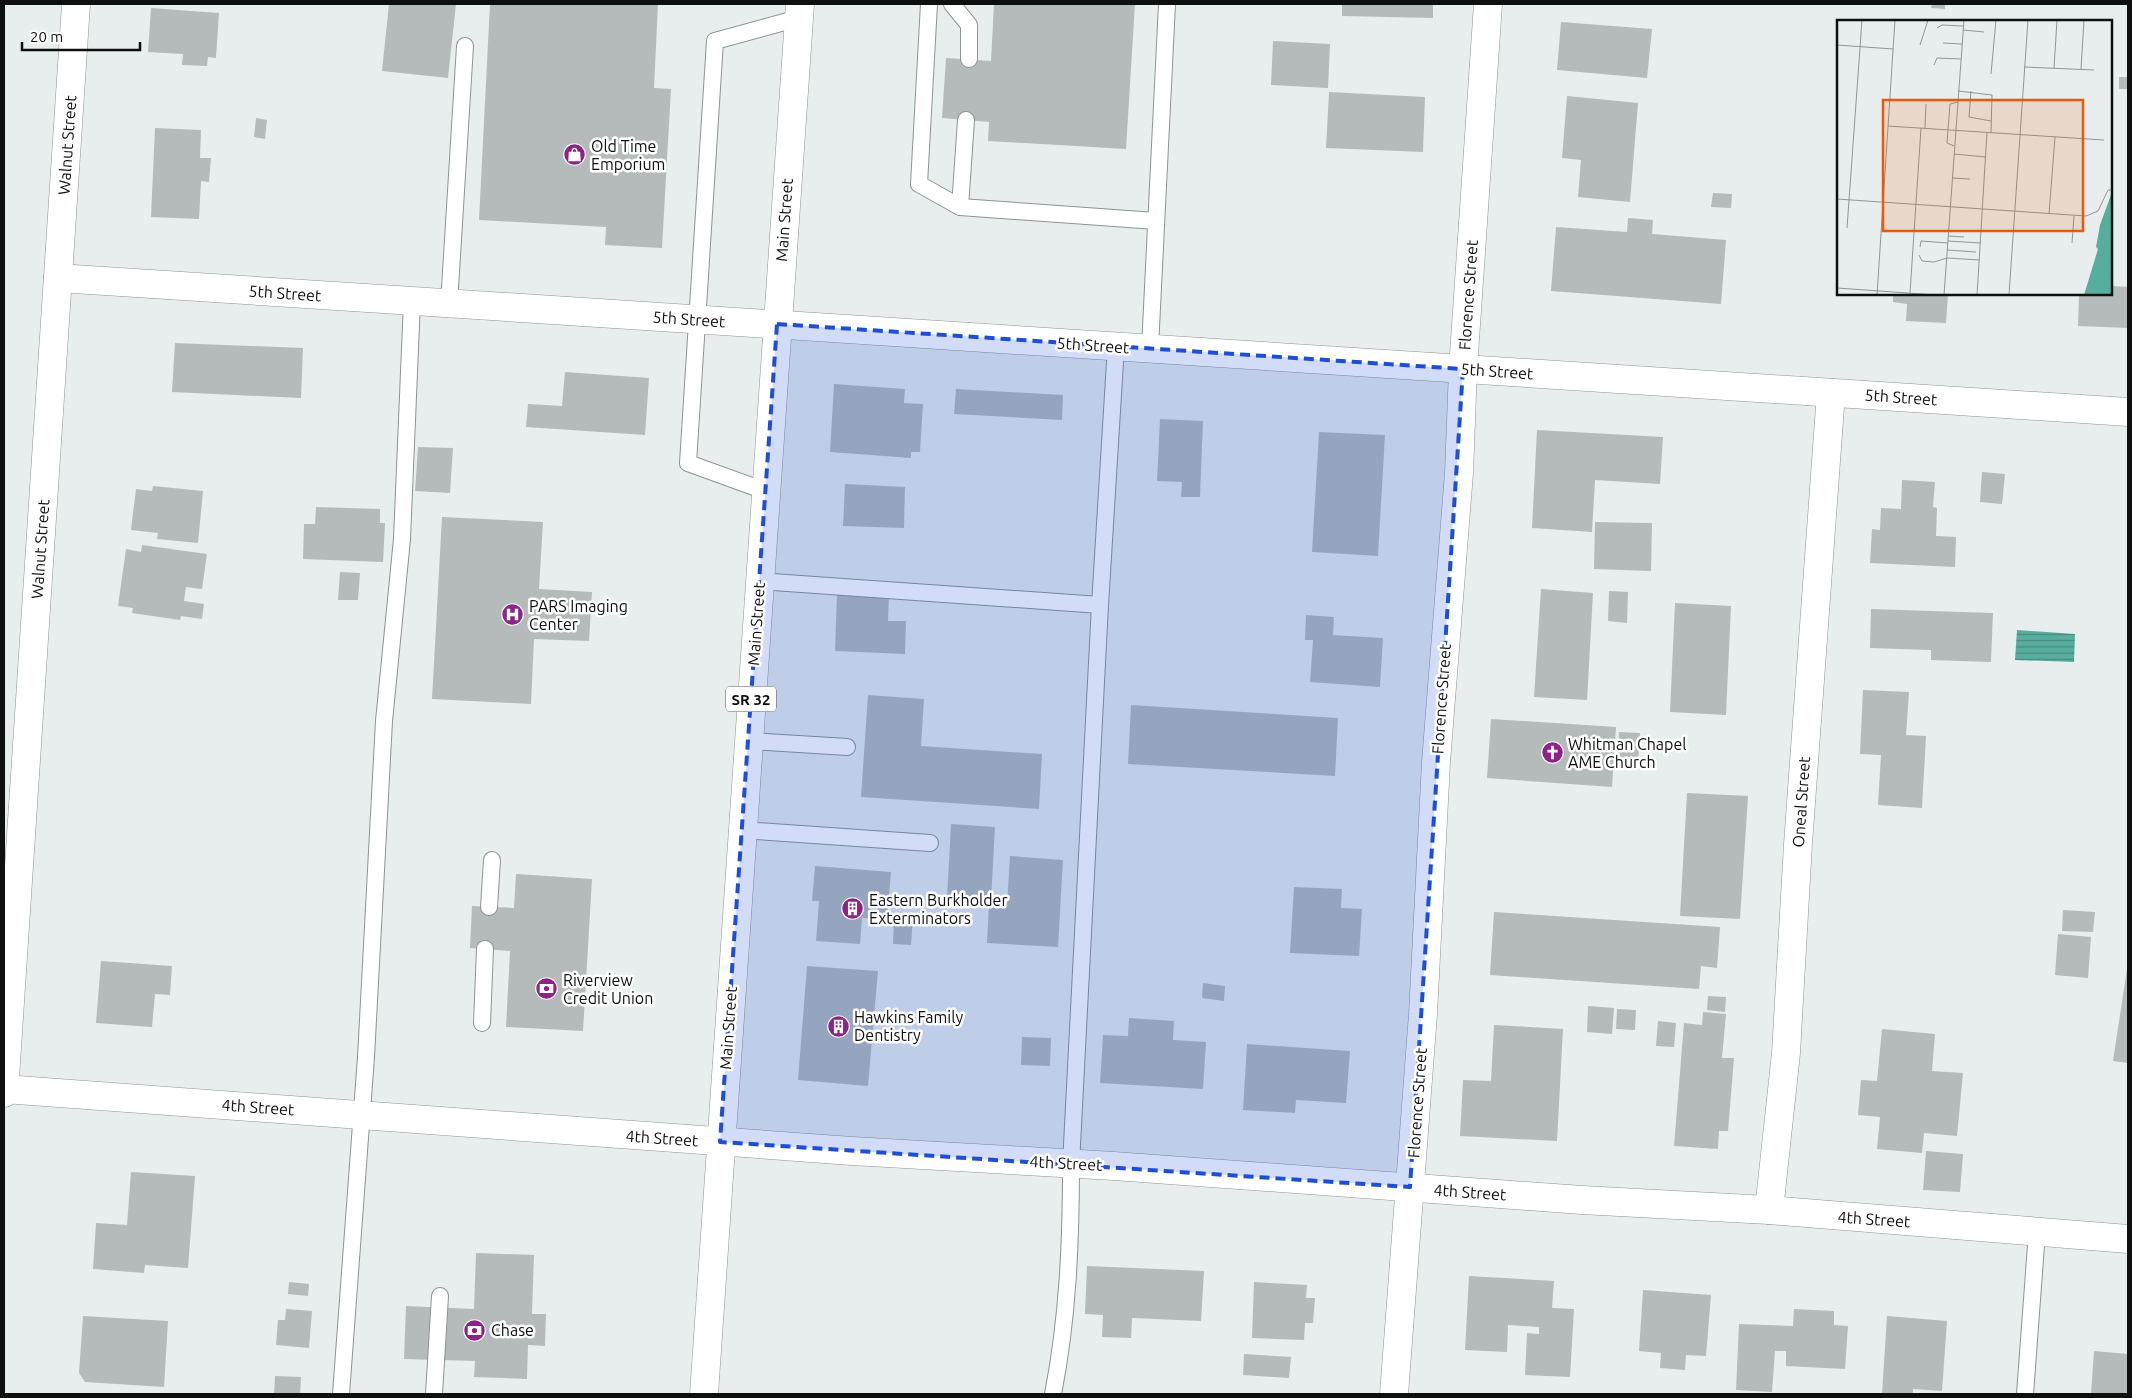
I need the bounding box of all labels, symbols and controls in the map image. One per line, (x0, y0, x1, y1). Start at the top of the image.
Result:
scale bar (22, 20, 140, 52)
inset map (1837, 20, 2112, 295)
text: 20 m (30, 28, 63, 45)
street label: Walnut Street (55, 94, 80, 195)
place label: Old Time Emporium (591, 137, 665, 173)
shop icon: Old Time Emporium (563, 143, 587, 167)
street label: Main Street (772, 177, 796, 262)
street label: Florence Street (1455, 239, 1481, 351)
street label: 5th Street (248, 281, 323, 305)
street label: 5th Street (652, 307, 727, 331)
street label: 5th Street (1056, 333, 1131, 357)
street label: 5th Street (1460, 359, 1535, 383)
street label: 5th Street (1864, 385, 1939, 409)
street label: Walnut Street (28, 498, 53, 599)
street label: Main Street (744, 581, 768, 666)
place label: PARS Imaging Center (529, 597, 628, 633)
hospital icon: PARS Imaging Center (501, 603, 525, 627)
street label: Florence Street (1428, 643, 1454, 755)
road number: SR 32 (726, 686, 776, 712)
place label: Whitman Chapel AME Church (1568, 735, 1686, 771)
church icon: Whitman Chapel AME Church (1540, 741, 1564, 765)
street label: Oneal Street (1789, 755, 1813, 848)
place label: Eastern Burkholder Exterminators (869, 891, 1007, 927)
building icon: Eastern Burkholder Exterminators (841, 897, 865, 921)
place label: Riverview Credit Union (563, 971, 653, 1007)
bank icon: Riverview Credit Union (535, 977, 559, 1001)
street label: Main Street (716, 985, 740, 1070)
place label: Hawkins Family Dentistry (854, 1008, 963, 1044)
building icon: Hawkins Family Dentistry (826, 1014, 850, 1038)
street label: Florence Street (1404, 1047, 1430, 1159)
street label: 4th Street (221, 1095, 296, 1119)
street label: 4th Street (625, 1126, 700, 1150)
street label: 4th Street (1029, 1152, 1104, 1174)
street label: 4th Street (1433, 1180, 1508, 1204)
street label: 4th Street (1837, 1207, 1912, 1231)
bank icon: Chase (463, 1318, 487, 1342)
place label: Chase (491, 1321, 534, 1339)

